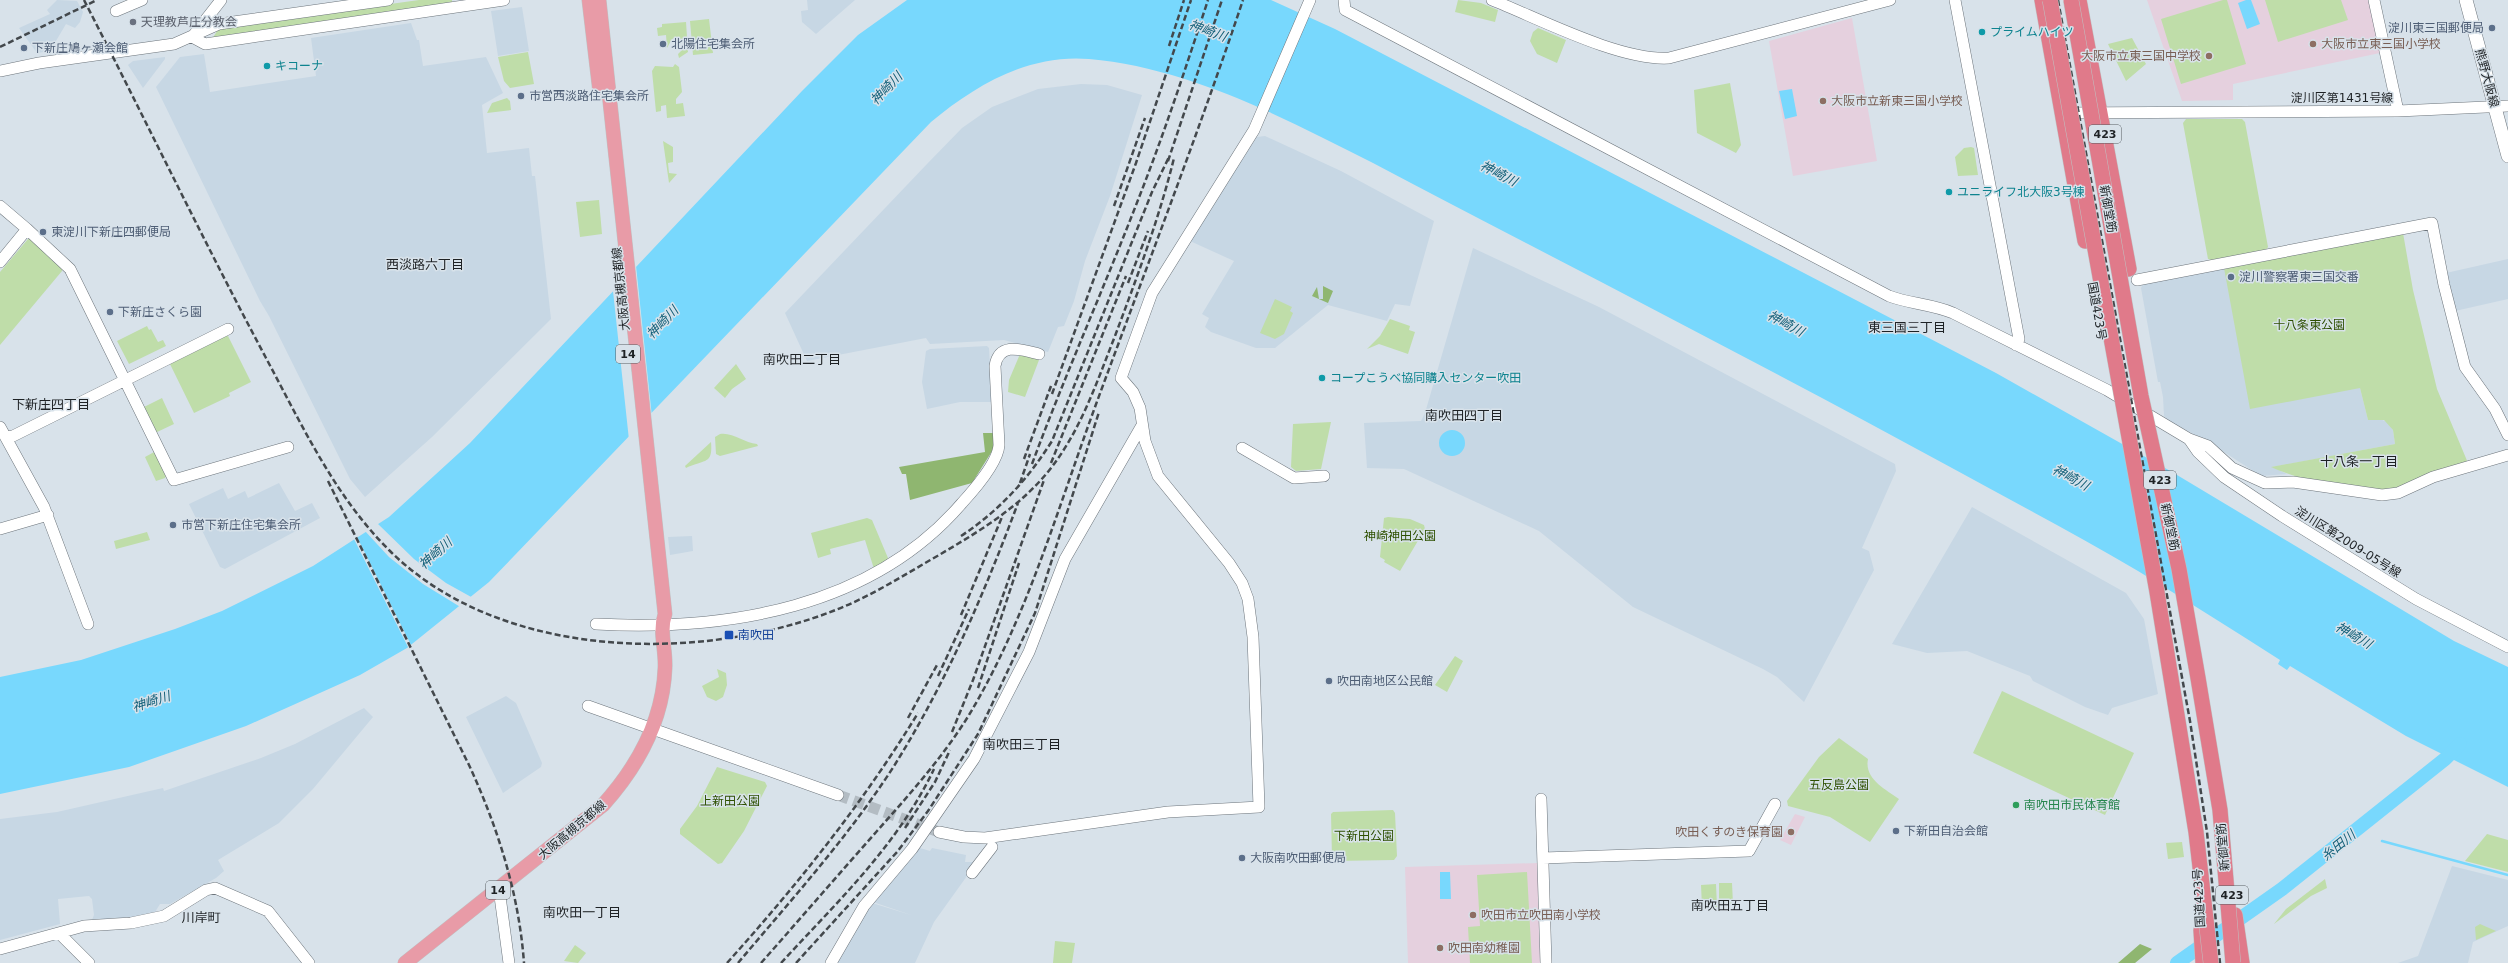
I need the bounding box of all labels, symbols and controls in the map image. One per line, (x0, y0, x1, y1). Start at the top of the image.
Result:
place label: 天理教芦庄分教会 (141, 15, 237, 29)
marker: 天理教芦庄分教会 (128, 17, 138, 27)
water label: 神崎川 (1187, 17, 1231, 45)
place label: 淀川東三国郵便局 (2388, 21, 2484, 35)
marker: 淀川東三国郵便局 (2487, 23, 2497, 33)
place label: プライムハイツ (1990, 25, 2074, 39)
marker: プライムハイツ (1977, 27, 1987, 37)
place label: 北陽住宅集会所 (671, 37, 755, 51)
place label: 大阪市立東三国小学校 (2321, 37, 2441, 51)
marker: 北陽住宅集会所 (658, 39, 668, 49)
marker: 大阪市立東三国小学校 (2308, 39, 2318, 49)
place label: 下新庄鳩ヶ瀬会館 (32, 41, 128, 55)
marker: 下新庄鳩ヶ瀬会館 (19, 43, 29, 53)
street label: 熊野大阪線 (2472, 47, 2502, 109)
place label: 大阪市立東三国中学校 (2081, 49, 2201, 63)
marker: 大阪市立東三国中学校 (2204, 51, 2214, 61)
place label: キコーナ (275, 59, 323, 73)
marker: キコーナ (262, 61, 272, 71)
water label: 神崎川 (867, 68, 907, 108)
place label: 市営西淡路住宅集会所 (529, 89, 649, 103)
marker: 市営西淡路住宅集会所 (516, 91, 526, 101)
street label: 淀川区第1431号線 (2291, 91, 2393, 105)
place label: 大阪市立新東三国小学校 (1831, 94, 1963, 108)
marker: 大阪市立新東三国小学校 (1818, 96, 1828, 106)
road number: 423 (2089, 125, 2121, 143)
water label: 神崎川 (1478, 158, 1521, 190)
street label: 新御堂筋 (2097, 184, 2119, 234)
place label: ユニライフ北大阪3号棟 (1957, 185, 2085, 199)
marker: ユニライフ北大阪3号棟 (1944, 187, 1954, 197)
place label: 東淀川下新庄四郵便局 (51, 225, 171, 239)
marker: 東淀川下新庄四郵便局 (38, 227, 48, 237)
street label: 大阪高槻京都線 (610, 246, 632, 332)
district label: 西淡路六丁目 (386, 257, 464, 272)
place label: 淀川警察署東三国交番 (2239, 270, 2359, 284)
marker: 淀川警察署東三国交番 (2226, 272, 2236, 282)
street label: 国道423号 (2085, 281, 2109, 341)
water label: 神崎川 (643, 302, 683, 342)
place label: 下新庄さくら園 (118, 305, 202, 319)
marker: 下新庄さくら園 (105, 307, 115, 317)
water label: 神崎川 (1765, 308, 1808, 340)
park label: 十八条東公園 (2273, 318, 2345, 332)
district label: 東三国三丁目 (1868, 320, 1946, 335)
road number: 14 (616, 345, 640, 363)
district label: 南吹田二丁目 (763, 352, 841, 367)
place label: コープこうべ協同購入センター吹田 (1330, 371, 1521, 385)
marker: コープこうべ協同購入センター吹田 (1317, 373, 1327, 383)
district label: 下新庄四丁目 (12, 397, 90, 412)
district label: 南吹田四丁目 (1425, 408, 1503, 423)
district label: 十八条一丁目 (2320, 454, 2398, 469)
water label: 神崎川 (2050, 462, 2093, 494)
road number: 423 (2144, 471, 2176, 489)
street label: 新御堂筋 (2158, 502, 2182, 552)
street label: 淀川区第2009-05号線 (2293, 504, 2403, 580)
place label: 市営下新庄住宅集会所 (181, 518, 301, 532)
marker: 市営下新庄住宅集会所 (168, 520, 178, 530)
park label: 神崎神田公園 (1364, 529, 1436, 543)
water label: 神崎川 (416, 533, 456, 572)
water label: 神崎川 (2333, 619, 2376, 653)
place label: 南吹田 (738, 628, 774, 642)
marker: 南吹田 (723, 629, 735, 641)
place label: 吹田南地区公民館 (1337, 674, 1433, 688)
marker: 吹田南地区公民館 (1324, 676, 1334, 686)
water label: 神崎川 (130, 688, 174, 715)
district label: 南吹田三丁目 (983, 737, 1061, 752)
park label: 五反島公園 (1809, 778, 1869, 792)
park label: 上新田公園 (700, 794, 760, 808)
street label: 大阪高槻京都線 (535, 798, 609, 862)
place label: 南吹田市民体育館 (2024, 798, 2120, 812)
marker: 南吹田市民体育館 (2011, 800, 2021, 810)
street label: 新御堂筋 (2214, 822, 2232, 872)
place label: 下新田自治会館 (1904, 824, 1988, 838)
place label: 吹田くすのき保育園 (1675, 825, 1783, 839)
marker: 下新田自治会館 (1891, 826, 1901, 836)
water label: 糸田川 (2318, 826, 2360, 863)
marker: 吹田くすのき保育園 (1786, 827, 1796, 837)
park label: 下新田公園 (1334, 829, 1394, 843)
place label: 大阪南吹田郵便局 (1250, 851, 1346, 865)
marker: 大阪南吹田郵便局 (1237, 853, 1247, 863)
street label: 国道423号 (2190, 868, 2208, 928)
road number: 14 (486, 881, 510, 899)
road number: 423 (2216, 886, 2248, 904)
district label: 南吹田五丁目 (1691, 898, 1769, 913)
district label: 南吹田一丁目 (543, 905, 621, 920)
place label: 吹田市立吹田南小学校 (1481, 908, 1601, 922)
district label: 川岸町 (181, 910, 221, 925)
marker: 吹田市立吹田南小学校 (1468, 910, 1478, 920)
place label: 吹田南幼稚園 (1448, 941, 1520, 955)
marker: 吹田南幼稚園 (1435, 943, 1445, 953)

